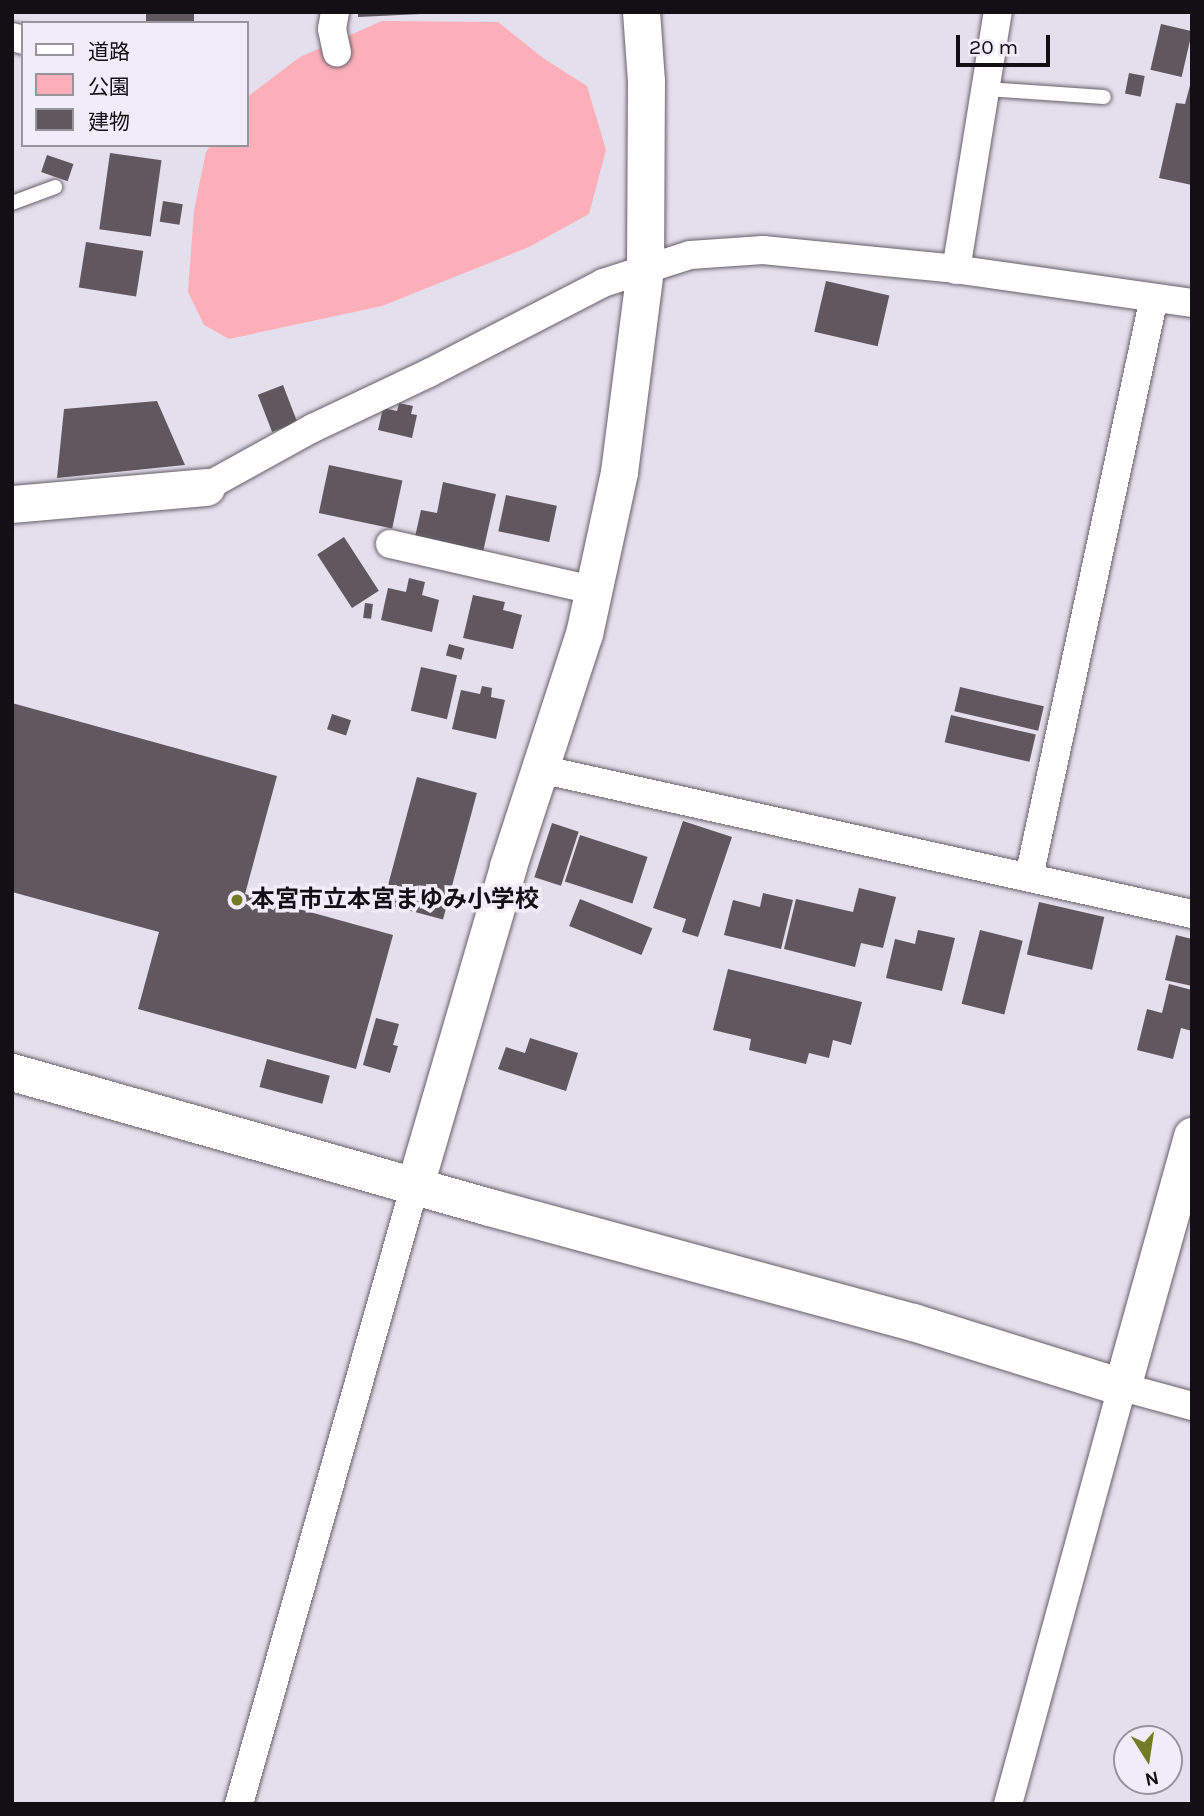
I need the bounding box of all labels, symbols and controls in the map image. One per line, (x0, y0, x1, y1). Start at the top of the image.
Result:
legend (21, 21, 248, 147)
scale bar (959, 21, 1054, 65)
text: 20 m (969, 35, 1018, 59)
text: 道路 (88, 40, 130, 64)
text: 公園 (88, 75, 130, 99)
text: 建物 (88, 110, 130, 134)
place label: 本宮市立本宮まゆみ小学校 (251, 886, 539, 914)
marker: 本宮市立本宮まゆみ小学校 (229, 892, 245, 908)
north arrow (1113, 1725, 1183, 1795)
text: N (1143, 1766, 1161, 1791)

